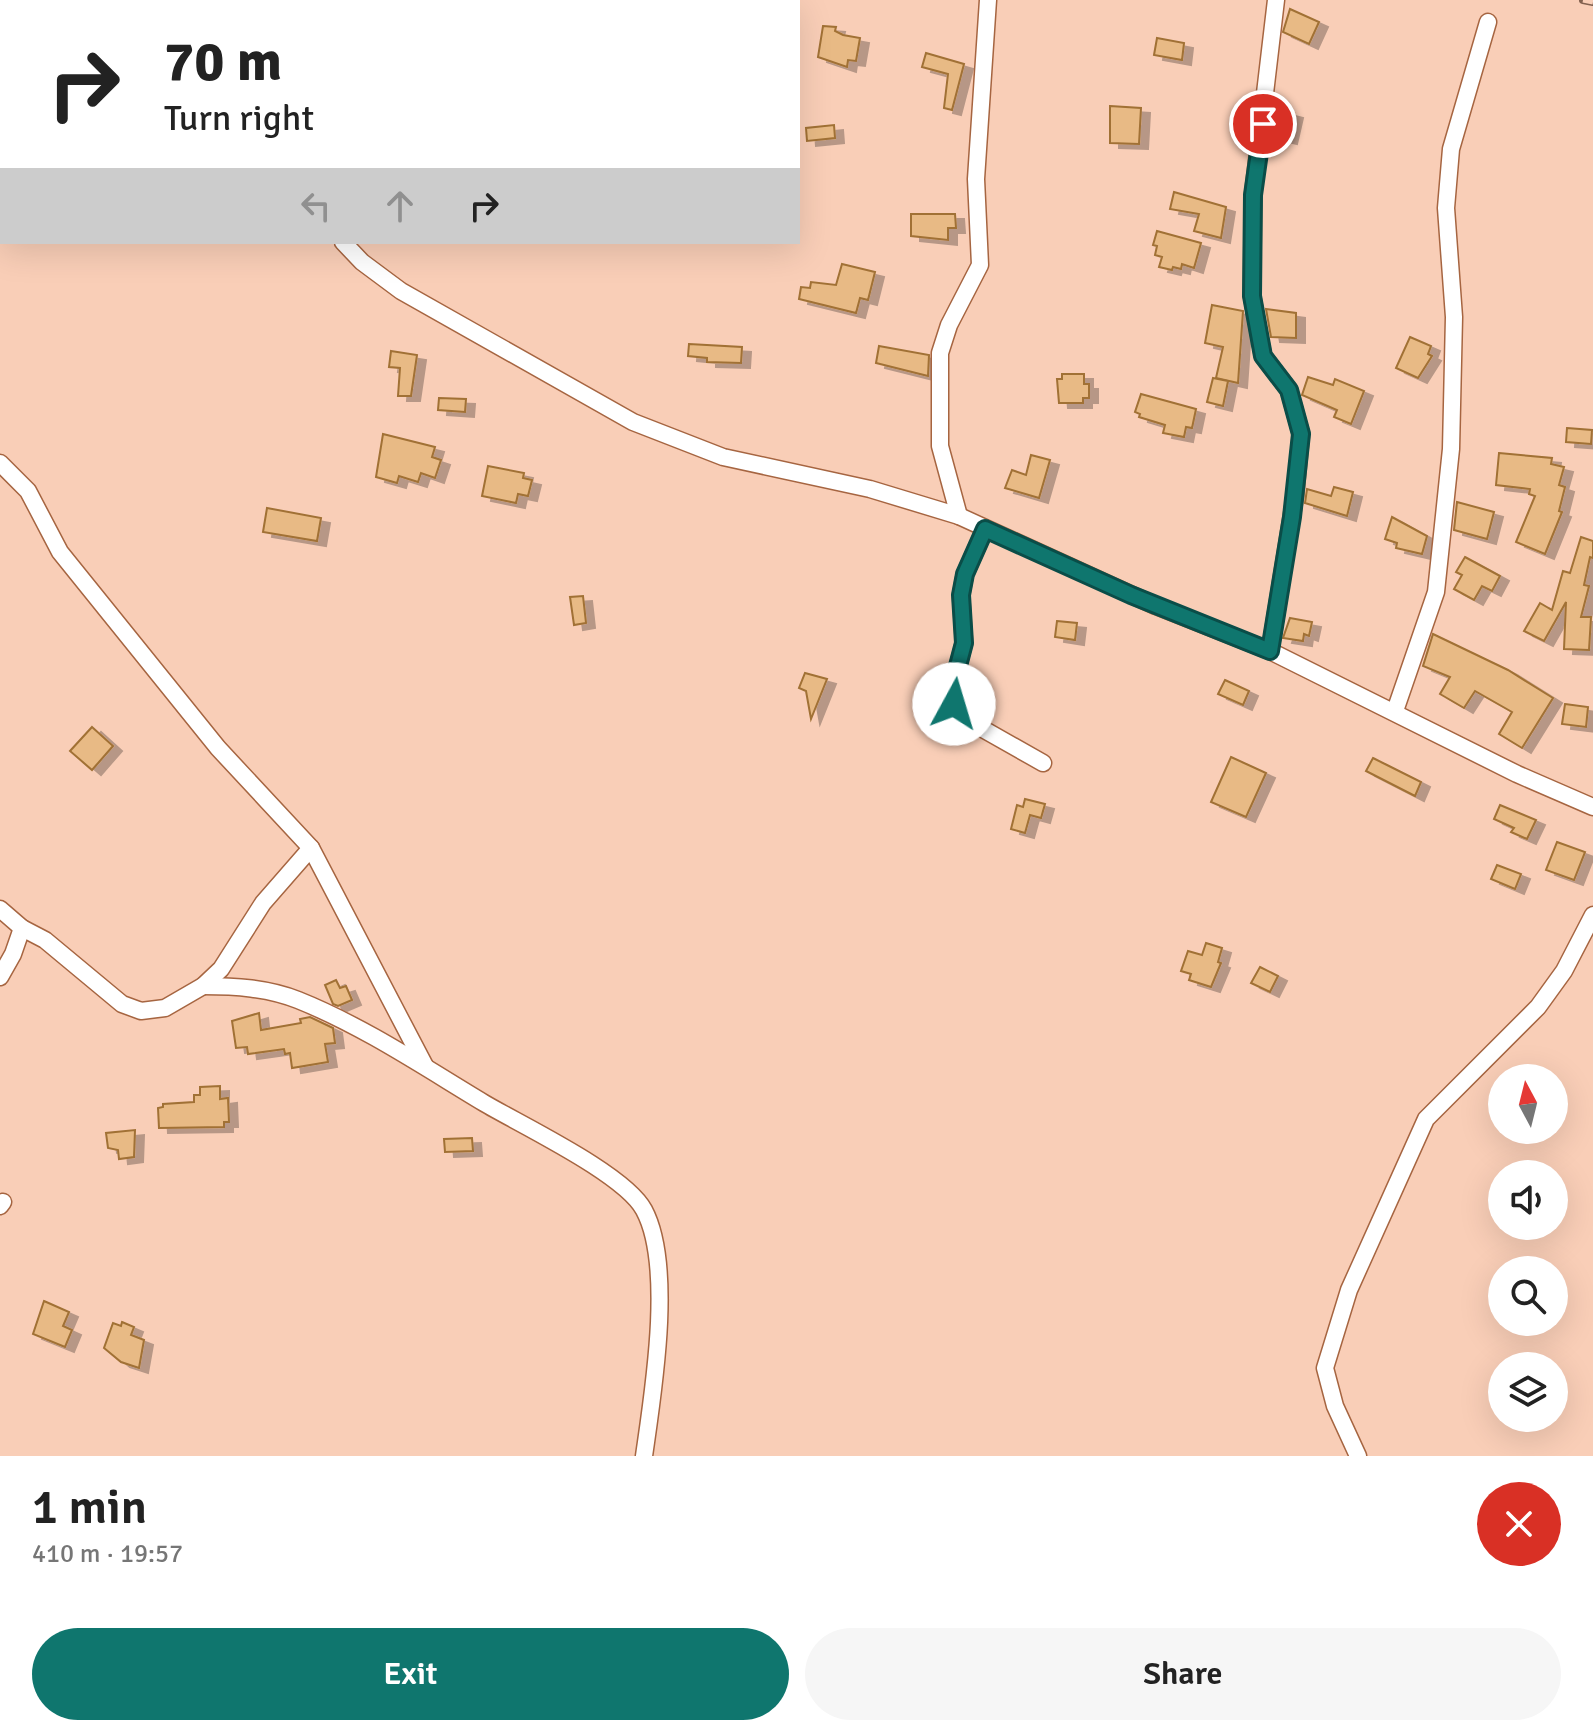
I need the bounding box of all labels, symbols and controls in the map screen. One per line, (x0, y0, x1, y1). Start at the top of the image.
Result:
text: 70 m (164, 27, 282, 96)
icon: right (32, 32, 136, 136)
pin (1229, 90, 1297, 158)
text: Turn right (164, 96, 314, 141)
icon: arrive (1241, 102, 1285, 146)
icon: left (294, 184, 338, 228)
icon: ahead (378, 184, 422, 228)
icon: right (462, 184, 506, 228)
position arrow (912, 662, 996, 746)
north arrow (1488, 1064, 1568, 1144)
map controls (1488, 1064, 1568, 1432)
button: sound (1488, 1160, 1568, 1240)
button: search (1488, 1256, 1568, 1336)
button: layers (1488, 1352, 1568, 1432)
text: 1 min (32, 1478, 147, 1537)
button: close (1477, 1482, 1561, 1566)
text: 410 m · 19:57 (32, 1538, 183, 1570)
button: Exit (32, 1628, 789, 1720)
button: Share (805, 1628, 1561, 1720)

